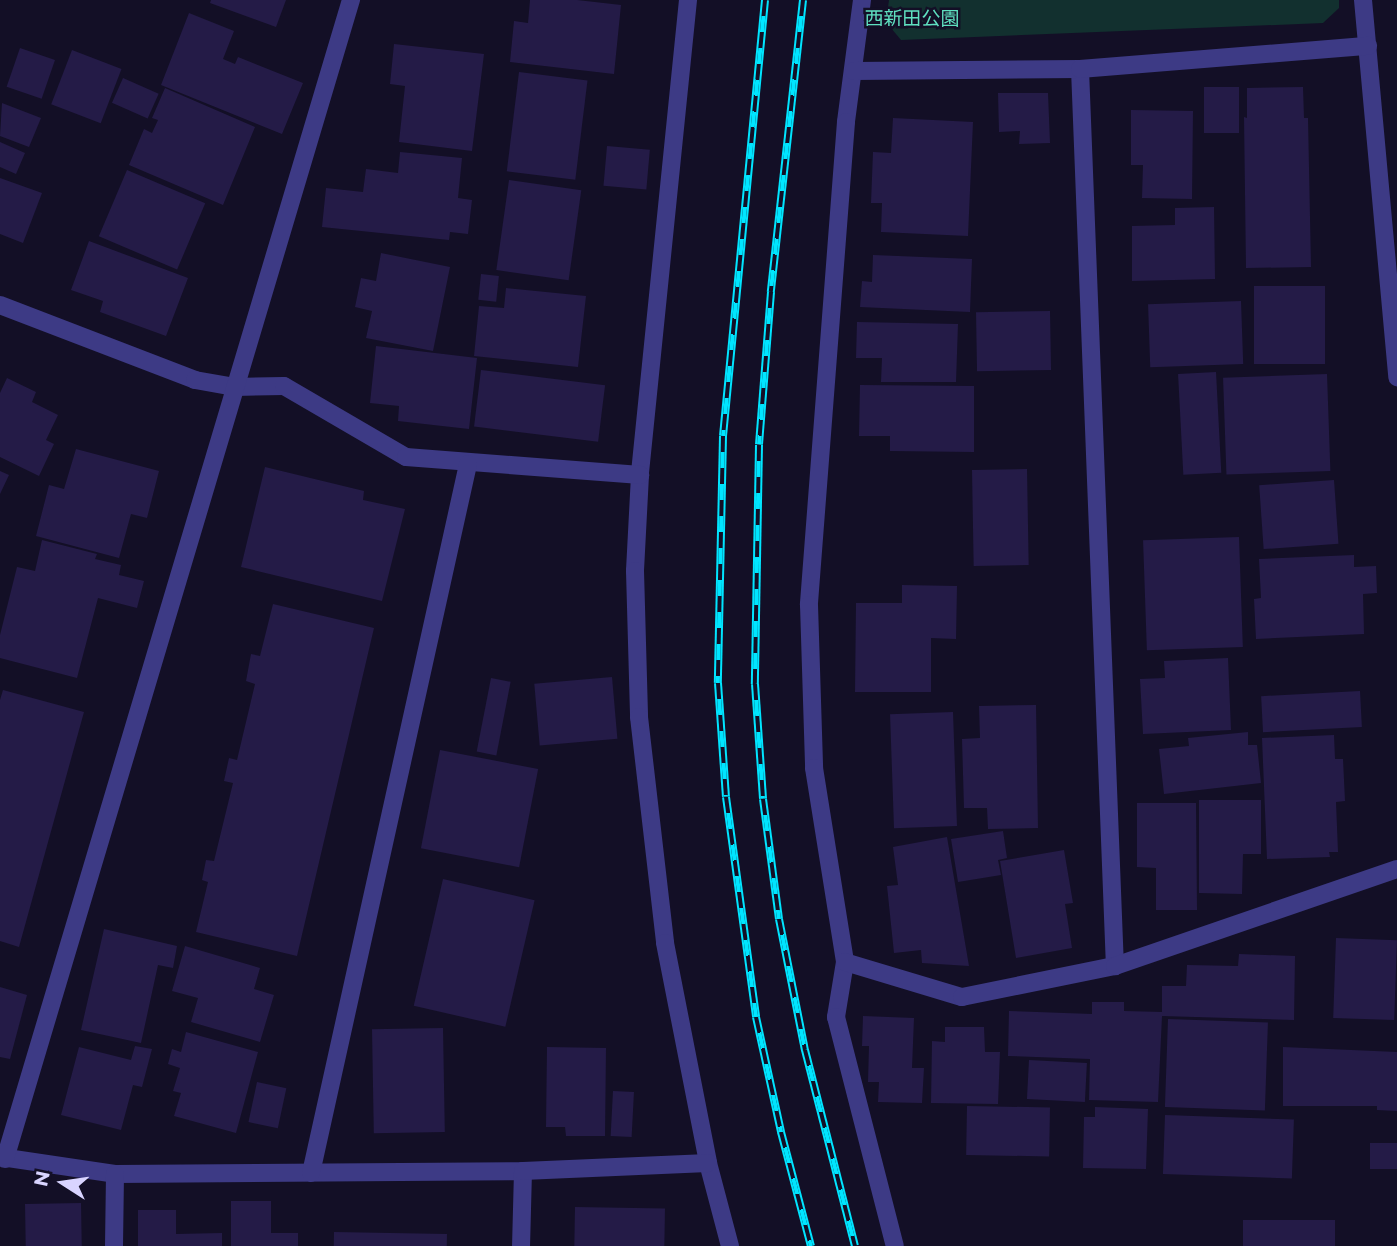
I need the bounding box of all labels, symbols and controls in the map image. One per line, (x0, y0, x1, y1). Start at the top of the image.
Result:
park label: 西新田公園 (865, 8, 959, 30)
north arrow (28, 1148, 98, 1218)
text: N (29, 1169, 55, 1188)

